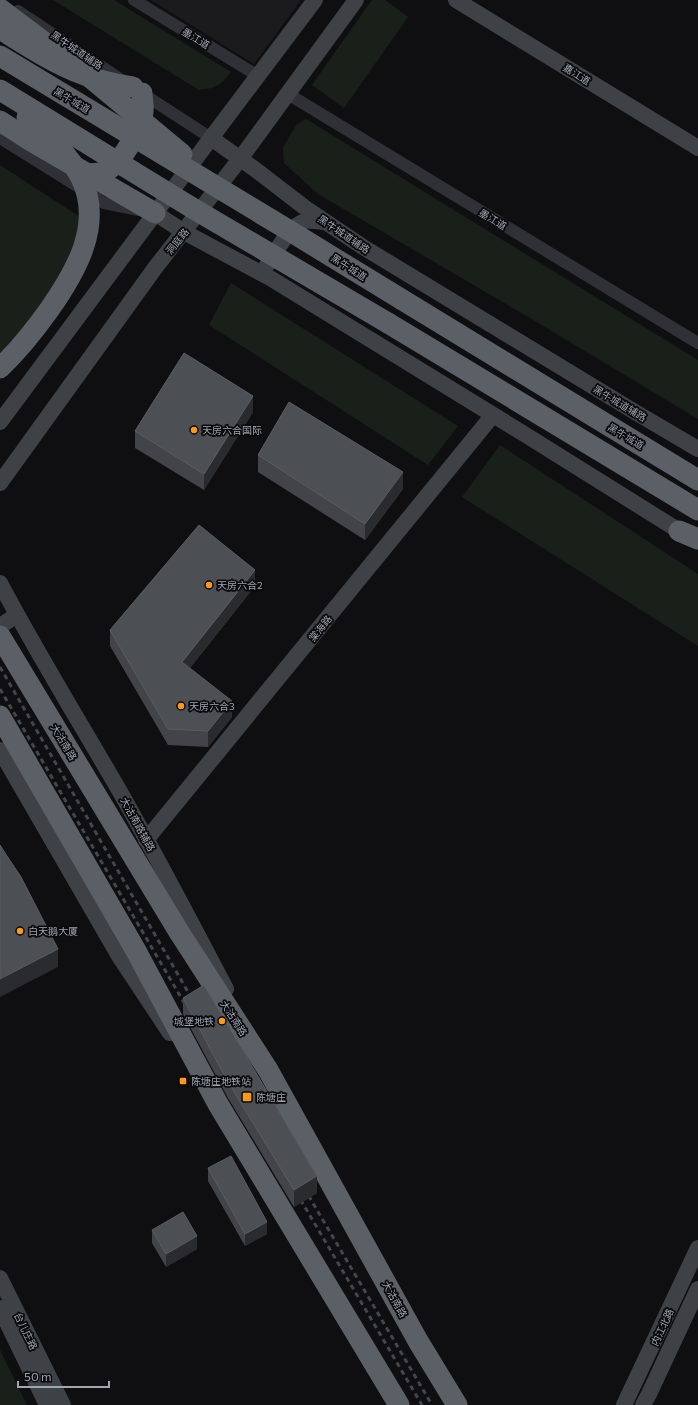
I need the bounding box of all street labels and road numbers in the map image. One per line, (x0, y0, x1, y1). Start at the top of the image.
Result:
street label: 墨江道 (180, 25, 212, 51)
street label: 黑牛城道辅路 (49, 28, 105, 72)
street label: 嘉江道 (561, 61, 593, 87)
street label: 黑牛城道 (52, 85, 92, 115)
street label: 墨江道 (477, 206, 509, 232)
street label: 黑牛城道辅路 (316, 212, 372, 256)
street label: 洞庭路 (163, 226, 191, 256)
street label: 黑牛城道 (329, 251, 369, 283)
street label: 黑牛城道辅路 (591, 382, 649, 424)
street label: 黑牛城道 (606, 421, 646, 451)
street label: 棠海路 (306, 613, 334, 643)
street label: 大沽南路 (49, 722, 79, 762)
street label: 大沽南路辅路 (118, 795, 158, 853)
street label: 大沽南路 (218, 998, 250, 1038)
street label: 大沽南路 (380, 1279, 410, 1319)
street label: 内江北路 (648, 1306, 676, 1348)
street label: 台儿庄路 (12, 1310, 40, 1352)

